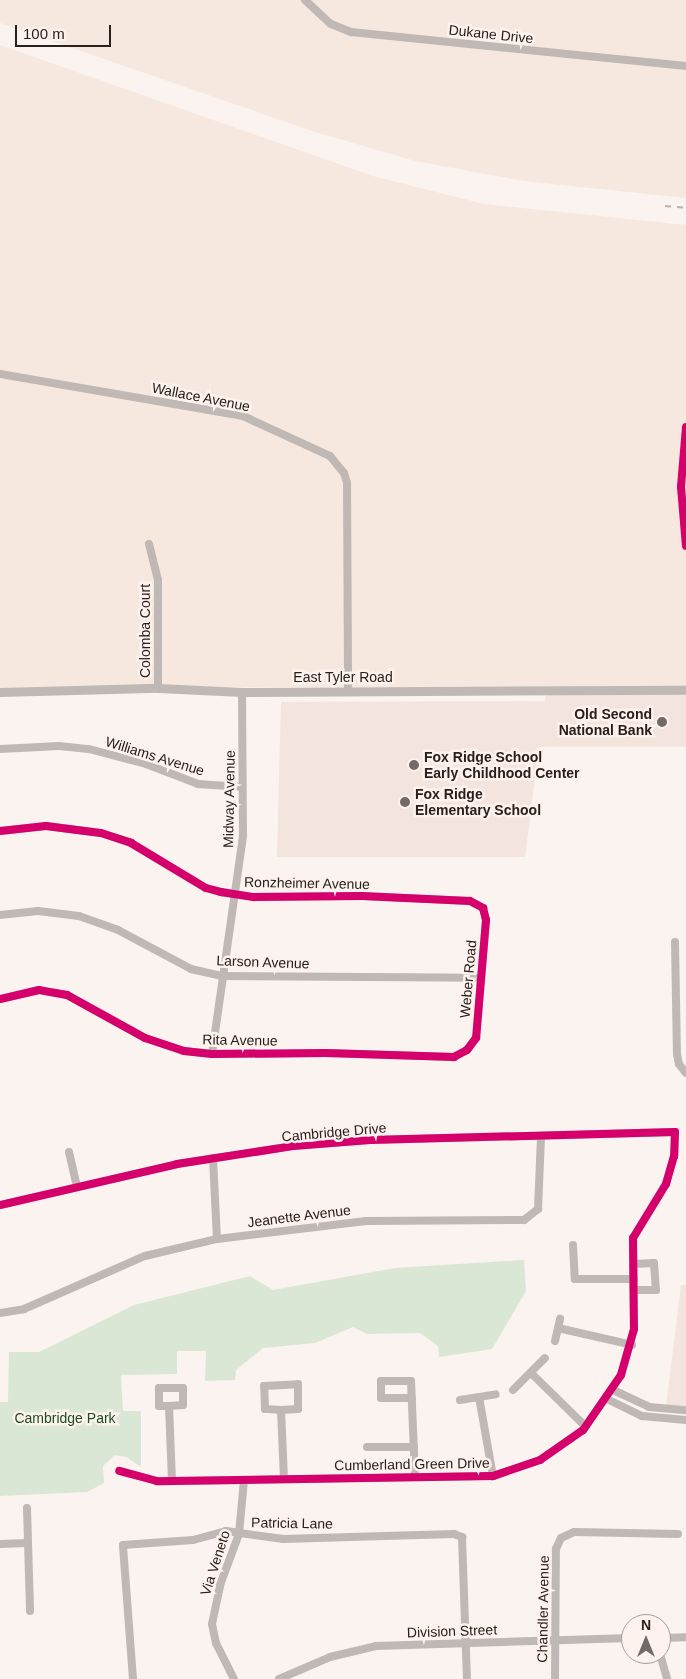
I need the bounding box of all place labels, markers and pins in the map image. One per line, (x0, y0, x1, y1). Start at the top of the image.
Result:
place label: Old Second National Bank (559, 706, 652, 739)
marker: Old Second National Bank (656, 716, 668, 728)
place label: Fox Ridge School Early Childhood Center (424, 749, 580, 782)
marker: Fox Ridge School Early Childhood Center (408, 759, 420, 771)
place label: Fox Ridge Elementary School (415, 786, 541, 819)
marker: Fox Ridge Elementary School (399, 796, 411, 808)

